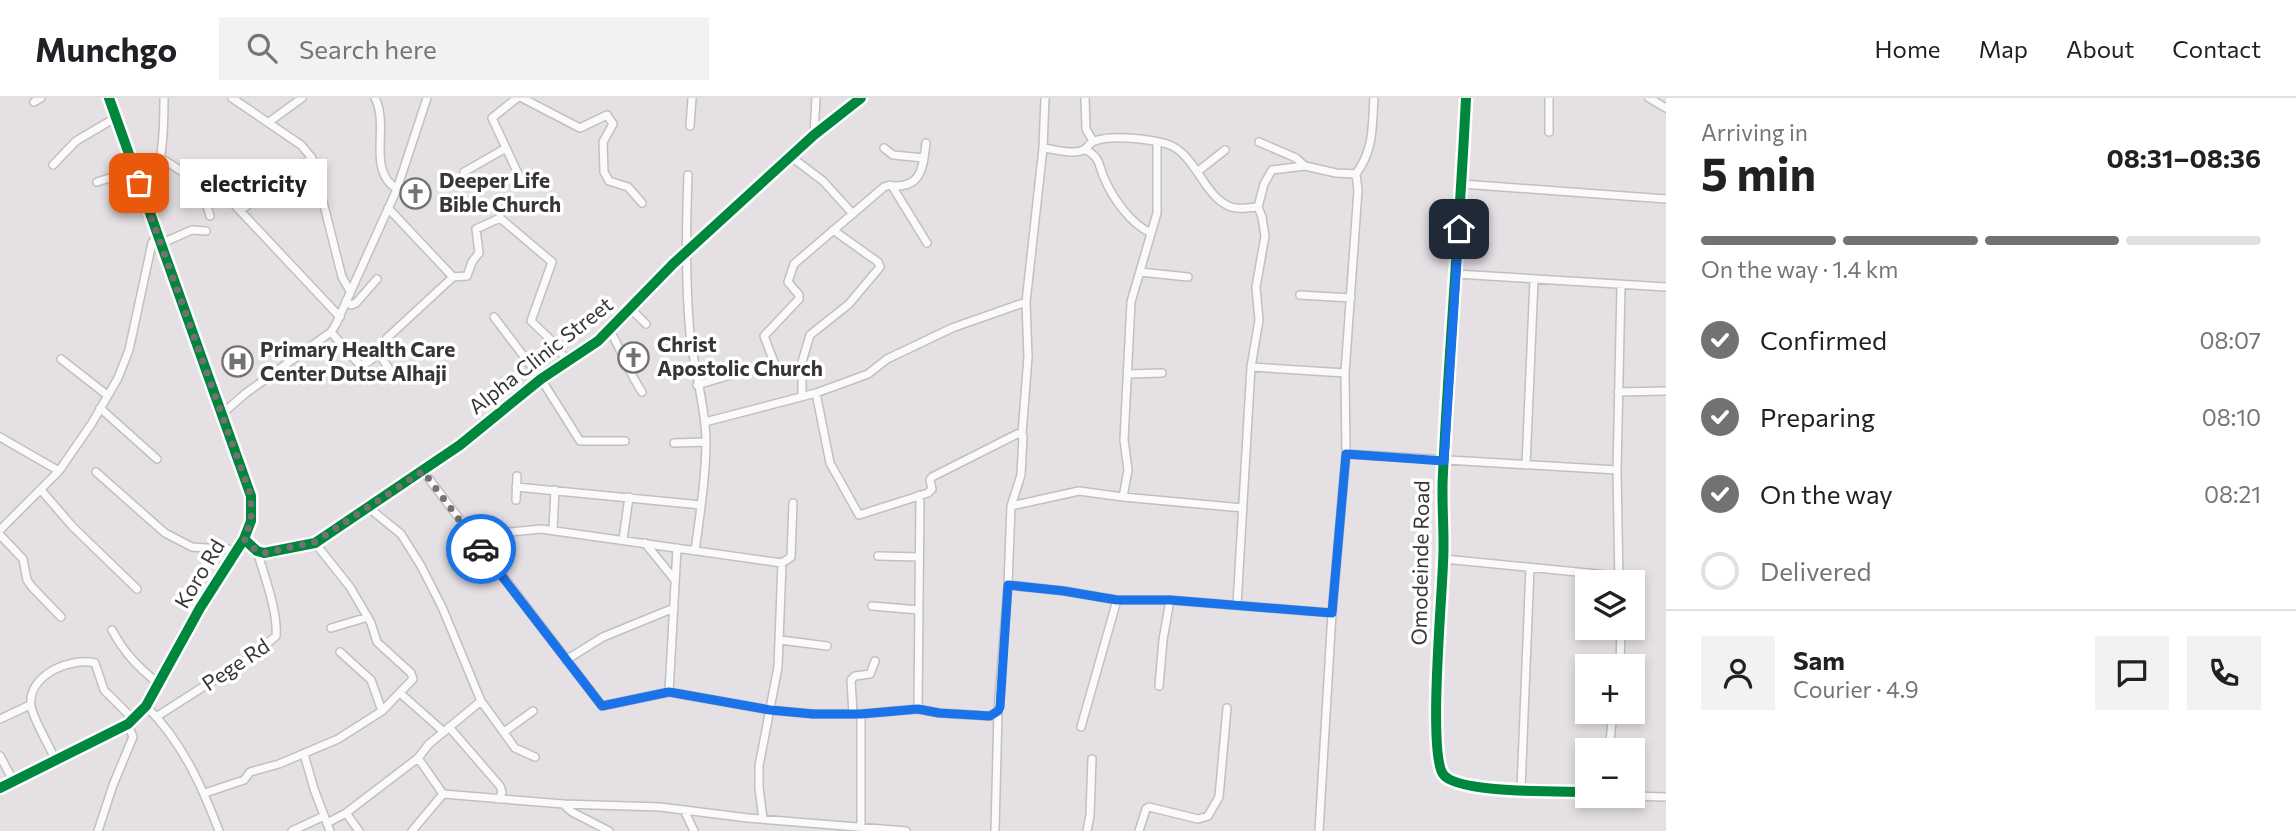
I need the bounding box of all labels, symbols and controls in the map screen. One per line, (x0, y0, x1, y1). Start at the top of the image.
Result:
search box (219, 17, 709, 80)
text: Munchgo (35, 28, 177, 69)
icon: search (243, 29, 281, 67)
text: Search here (299, 33, 437, 64)
text: Home (1875, 34, 1941, 63)
text: Map (1979, 34, 2028, 63)
text: About (2066, 34, 2134, 63)
text: Contact (2172, 34, 2261, 63)
text: Arriving in (1701, 118, 1808, 146)
text: 08:31–08:36 (2106, 142, 2261, 173)
text: 5 min (1701, 144, 1816, 200)
pin (109, 153, 169, 213)
callout: electricity (181, 158, 328, 208)
icon: bag (120, 164, 158, 202)
place label: Deeper Life Bible Church (439, 167, 561, 216)
text: electricity (200, 169, 307, 197)
church icon: Deeper Life Bible Church (399, 176, 433, 210)
pin (1429, 199, 1489, 259)
icon: home (1440, 210, 1478, 248)
text: On the way · 1.4 km (1701, 255, 1898, 283)
street label: Alpha Clinic Street (463, 291, 617, 419)
icon: check (1701, 321, 1739, 359)
text: Confirmed (1760, 324, 1887, 355)
text: 08:07 (2200, 326, 2261, 354)
place label: Christ Apostolic Church (657, 331, 823, 380)
place label: Primary Health Care Center Dutse Alhaji (260, 336, 455, 385)
church icon: Christ Apostolic Church (617, 340, 651, 374)
hospital icon: Primary Health Care Center Dutse Alhaji (220, 345, 254, 379)
icon: check (1701, 398, 1739, 436)
text: Preparing (1760, 401, 1875, 432)
text: 08:10 (2202, 403, 2261, 431)
icon: check (1701, 475, 1739, 513)
text: On the way (1760, 478, 1893, 509)
street label: Omodeinde Road (1406, 480, 1433, 646)
text: 08:21 (2204, 480, 2261, 508)
courier (446, 514, 516, 584)
icon: car (462, 530, 500, 568)
street label: Koro Rd (168, 534, 229, 612)
text: Delivered (1760, 555, 1871, 586)
map controls (1575, 570, 1645, 808)
button: layers (1575, 570, 1645, 640)
street label: Pege Rd (197, 632, 274, 695)
button: person (1701, 636, 1775, 710)
button: chat (2095, 636, 2169, 710)
button: phone (2187, 636, 2261, 710)
text: Sam (1793, 644, 1845, 675)
button: + (1575, 654, 1645, 724)
text: Courier · 4.9 (1793, 675, 1919, 703)
button: − (1575, 738, 1645, 808)

